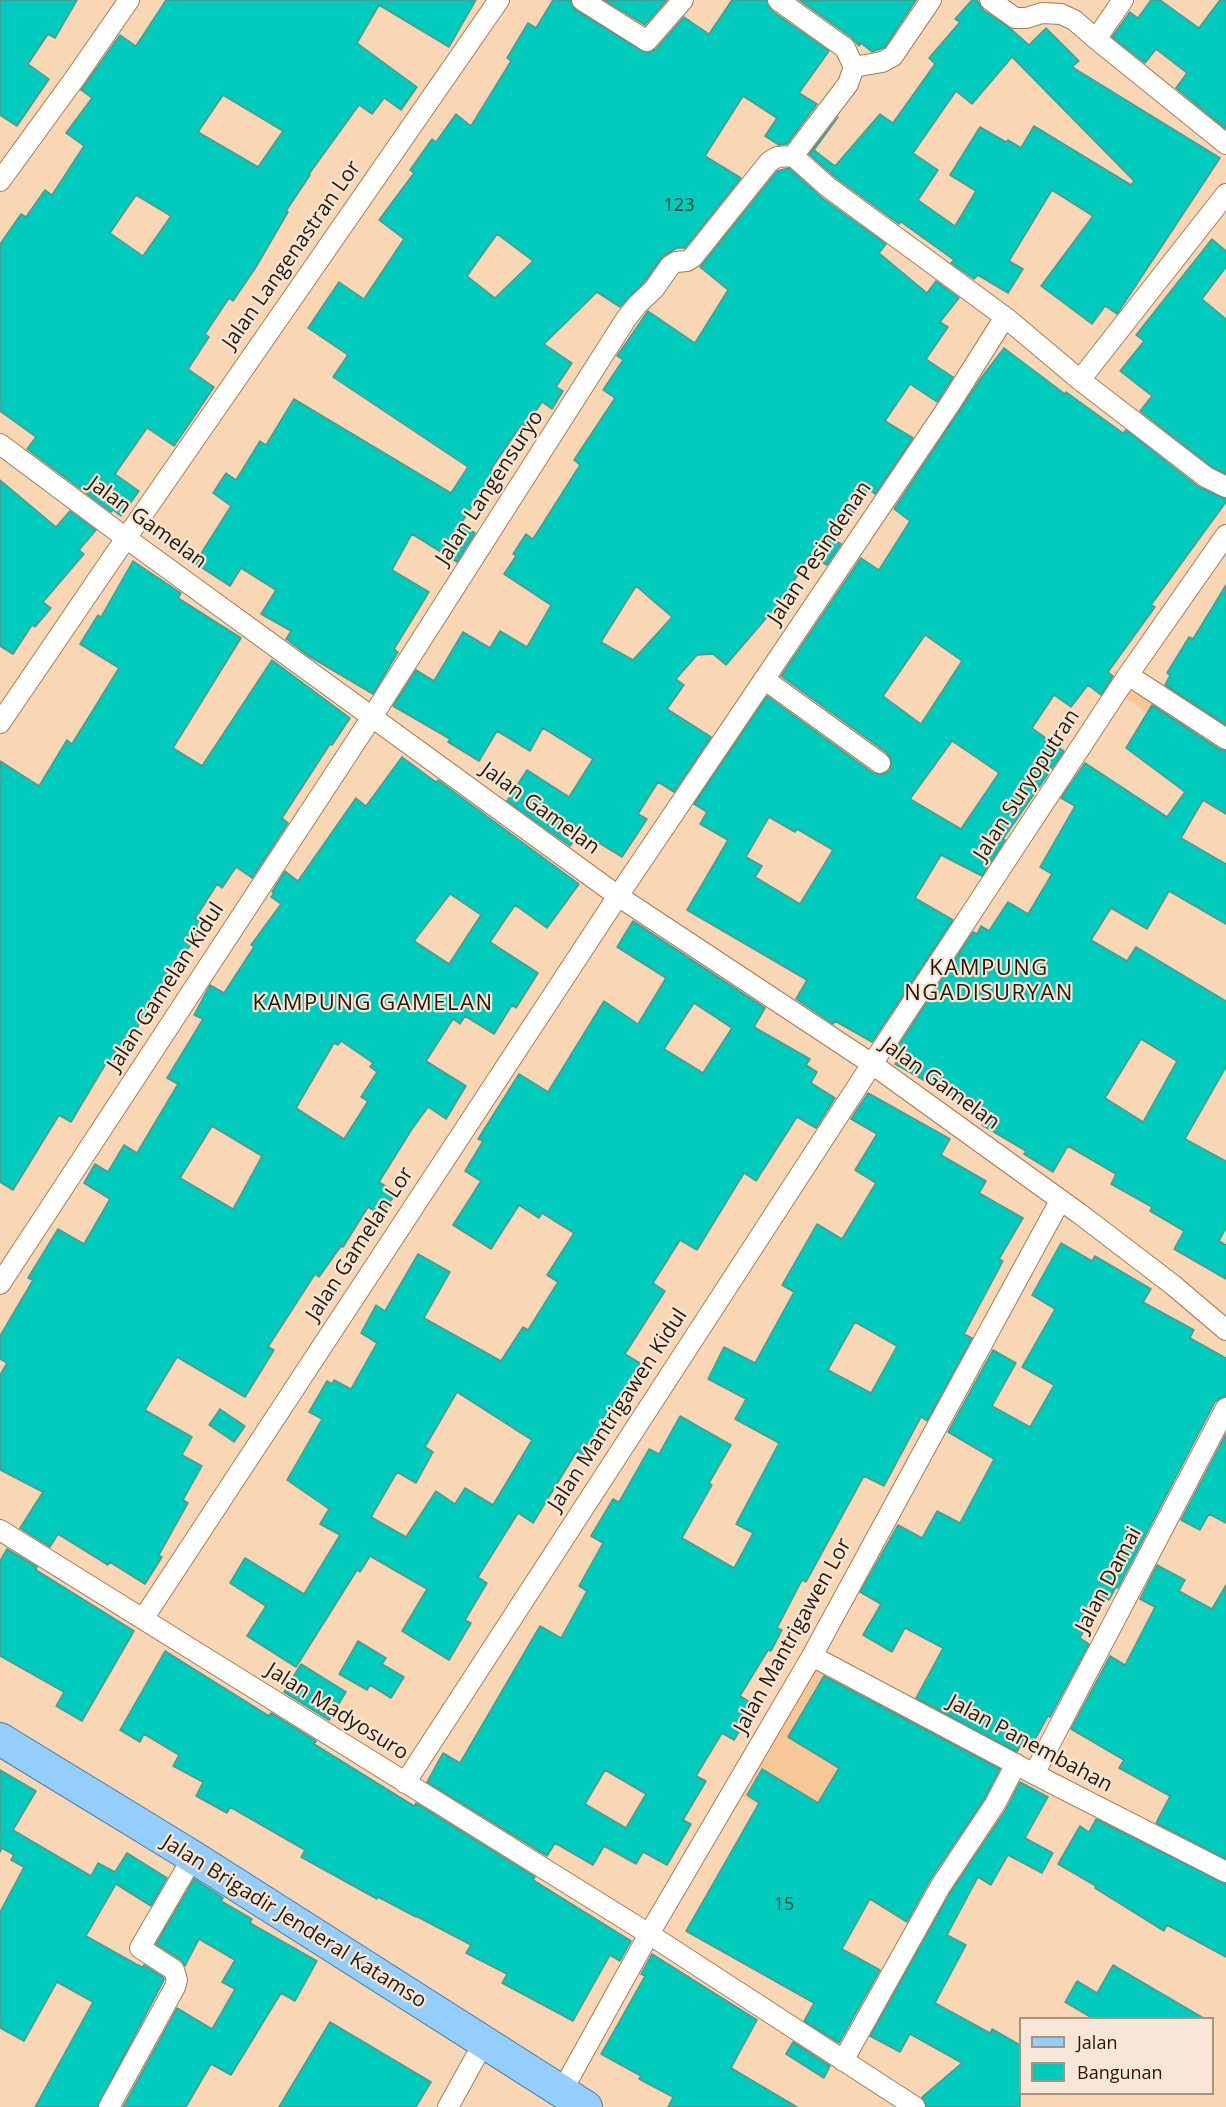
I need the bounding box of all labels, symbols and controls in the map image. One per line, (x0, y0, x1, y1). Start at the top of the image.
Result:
street label: Jalan Langenastran Lor (217, 156, 367, 354)
house number: 123 (664, 195, 694, 217)
street label: Jalan Langensuryo (431, 406, 549, 570)
street label: Jalan Gamelan (83, 471, 211, 575)
street label: Jalan Pesindenan (763, 477, 877, 629)
street label: Jalan Suryoputran (969, 705, 1085, 865)
street label: Jalan Gamelan (476, 757, 604, 861)
street label: Jalan Gamelan Kidul (102, 898, 230, 1076)
district label: KAMPUNG NGADISURYAN (904, 956, 1074, 1008)
district label: KAMPUNG GAMELAN (252, 991, 494, 1017)
street label: Jalan Gamelan (876, 1032, 1004, 1136)
street label: Jalan Gamelan Lor (301, 1162, 419, 1326)
street label: Jalan Mantrigawen Kidul (543, 1304, 693, 1516)
street label: Jalan Damai (1071, 1523, 1147, 1637)
street label: Jalan Mantrigawen Lor (729, 1534, 857, 1738)
street label: Jalan Madyosuro (261, 1658, 413, 1766)
street label: Jalan Panembahan (943, 1690, 1117, 1798)
street label: Jalan Brigadir Jenderal Katamso (157, 1830, 431, 2014)
house number: 15 (774, 1894, 794, 1916)
legend (1019, 2017, 1214, 2095)
text: Jalan (1077, 2030, 1117, 2054)
text: Bangunan (1077, 2060, 1163, 2084)

